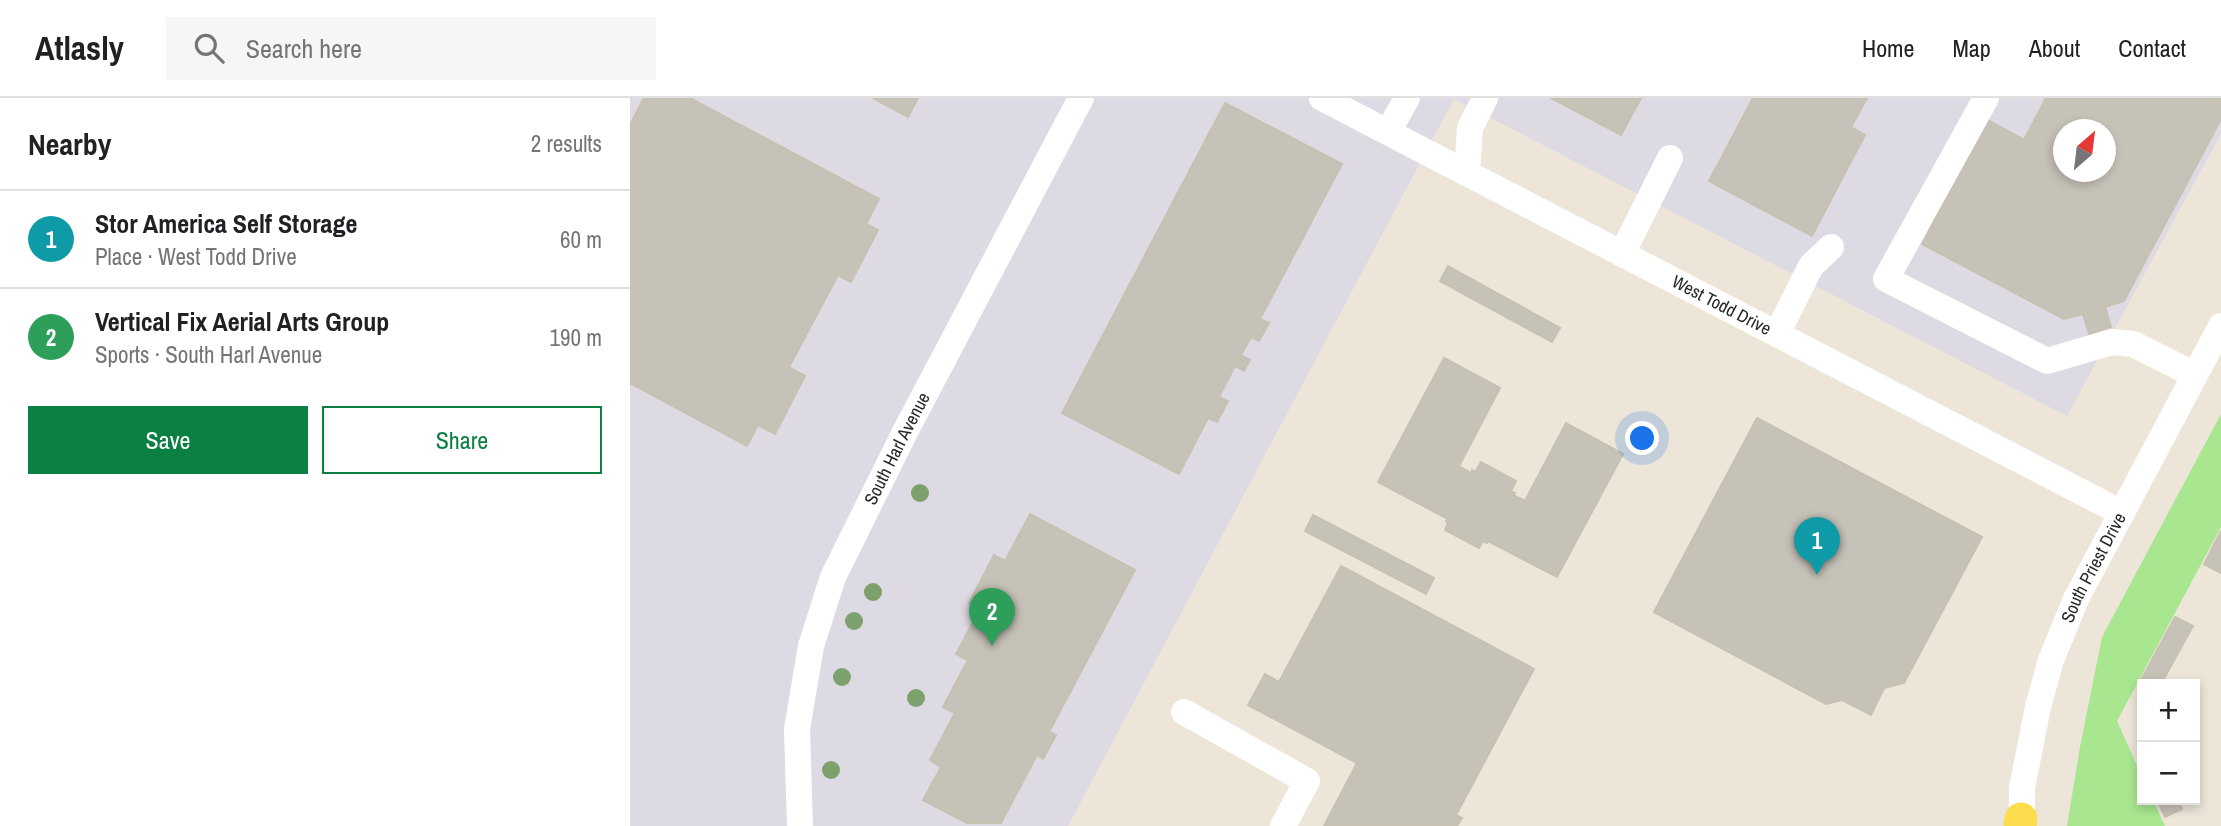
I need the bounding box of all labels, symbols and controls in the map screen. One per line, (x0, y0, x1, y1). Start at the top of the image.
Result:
search box (166, 17, 656, 80)
text: Atlasly (35, 26, 124, 70)
icon: search (190, 29, 228, 67)
text: Search here (246, 31, 362, 66)
text: Home (1862, 32, 1914, 64)
text: Map (1952, 32, 1991, 64)
text: About (2029, 32, 2080, 64)
text: Contact (2118, 32, 2186, 64)
north arrow (2053, 119, 2116, 182)
text: Nearby (28, 124, 111, 164)
text: 2 results (531, 128, 602, 159)
text: Stor America Self Storage (95, 206, 357, 241)
text: 1 (46, 224, 56, 255)
text: 60 m (560, 224, 602, 255)
text: Place · West Todd Drive (95, 241, 297, 272)
street label: West Todd Drive (1668, 269, 1776, 341)
text: Vertical Fix Aerial Arts Group (95, 304, 389, 339)
text: 2 (46, 322, 56, 353)
text: 190 m (550, 322, 602, 353)
text: Sports · South Harl Avenue (95, 339, 322, 370)
street label: South Harl Avenue (858, 388, 936, 509)
button: Save (28, 406, 308, 474)
button: Share (322, 406, 602, 474)
your location (1625, 421, 1659, 455)
street label: South Priest Drive (2055, 508, 2132, 626)
pin: 1 (1794, 517, 1840, 575)
pin: 2 (969, 588, 1015, 646)
map controls (2137, 679, 2200, 805)
button: + (2137, 679, 2200, 742)
button: − (2137, 742, 2200, 805)

